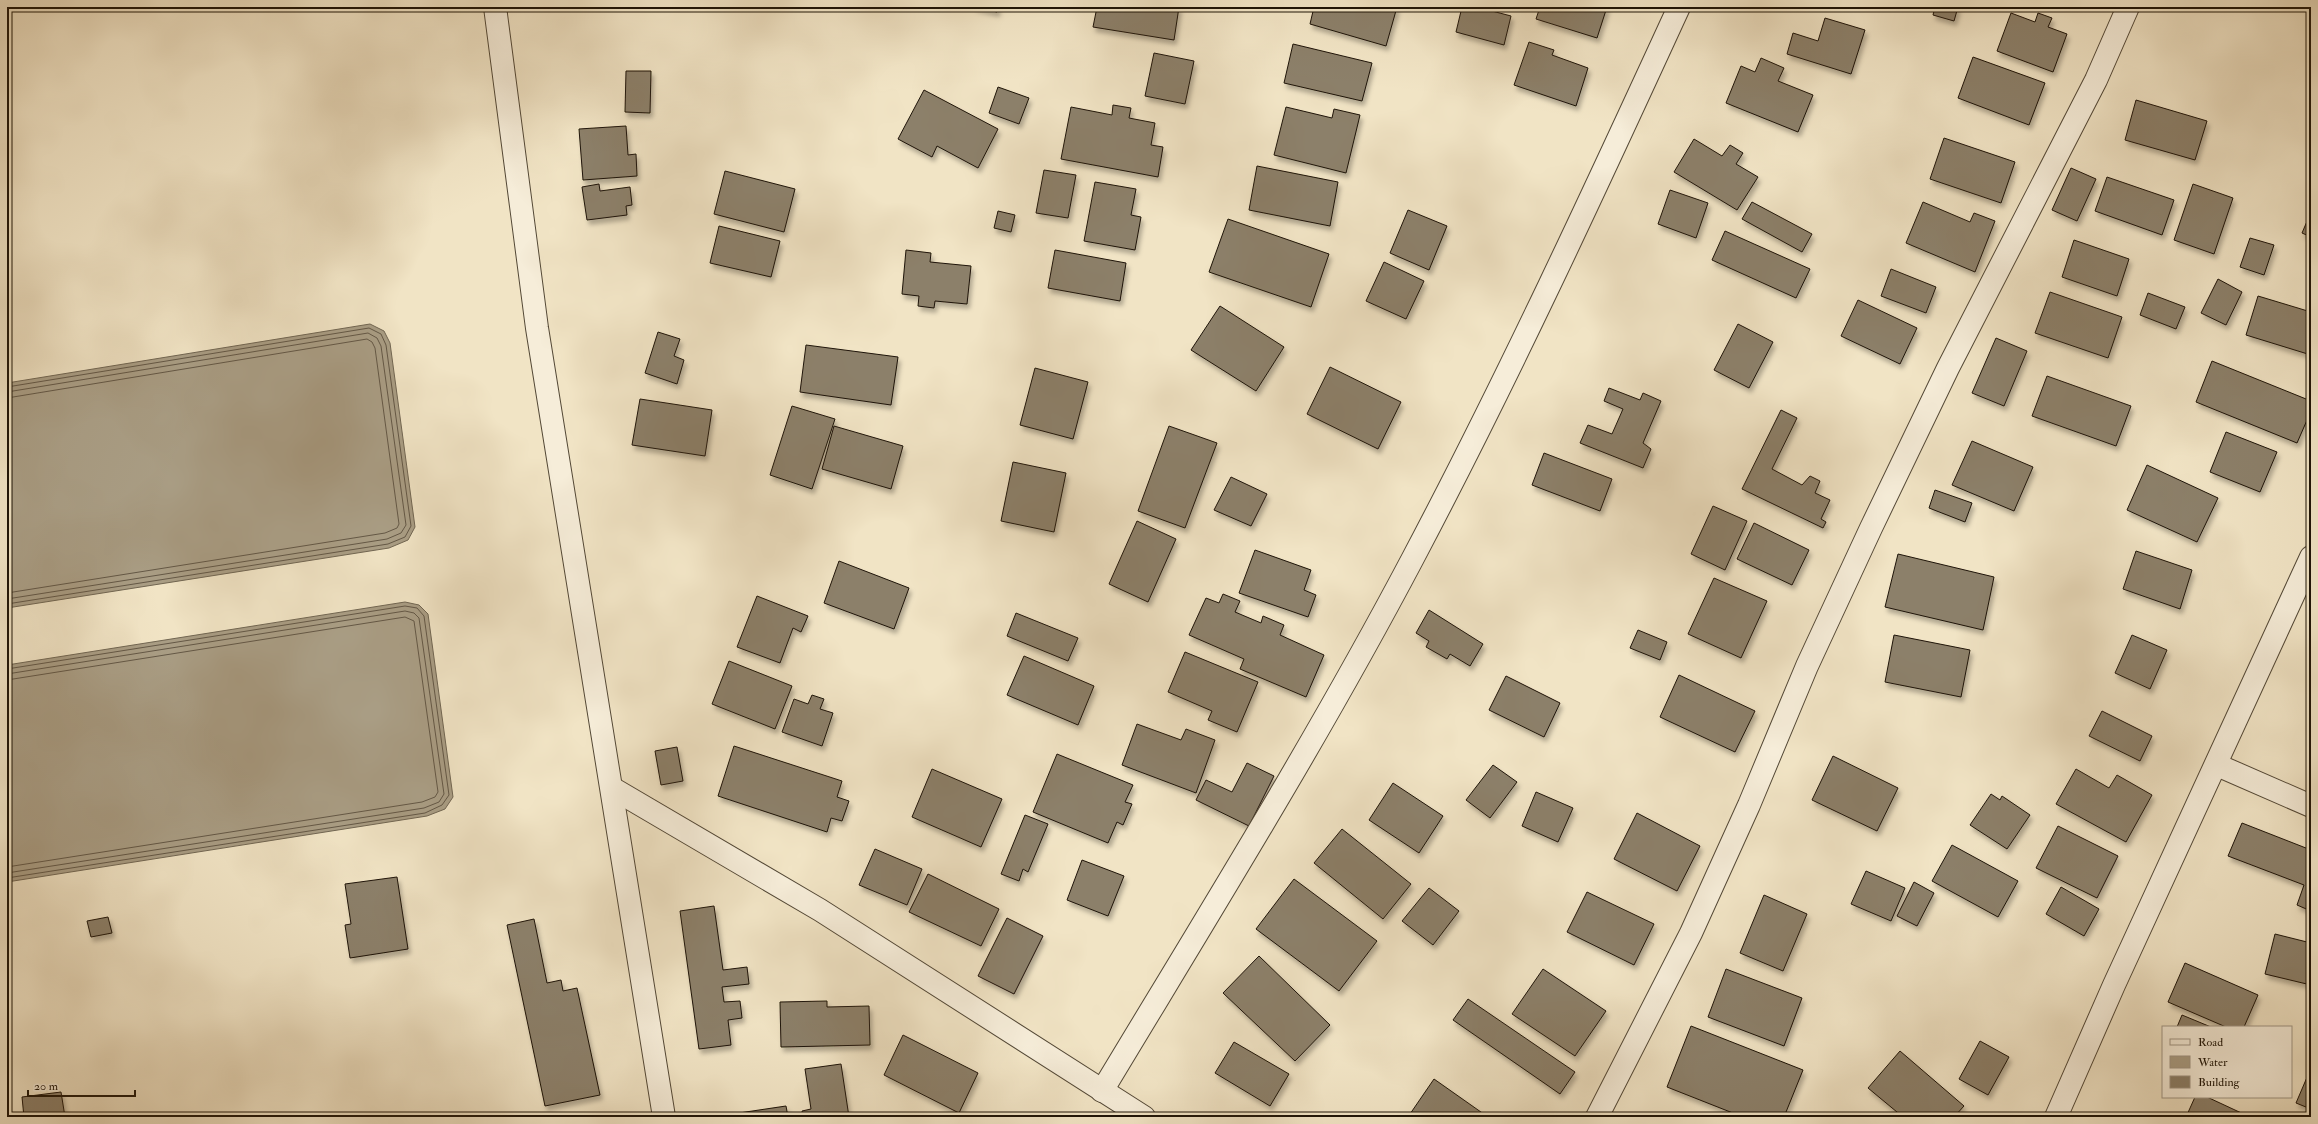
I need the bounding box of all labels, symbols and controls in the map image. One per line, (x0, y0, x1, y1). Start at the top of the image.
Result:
legend (2162, 1026, 2292, 1098)
text: Road (2198, 1035, 2223, 1050)
text: Water (2197, 1055, 2228, 1070)
scale bar (28, 1072, 135, 1098)
text: Building (2198, 1075, 2241, 1090)
text: 20 m (34, 1079, 59, 1094)

